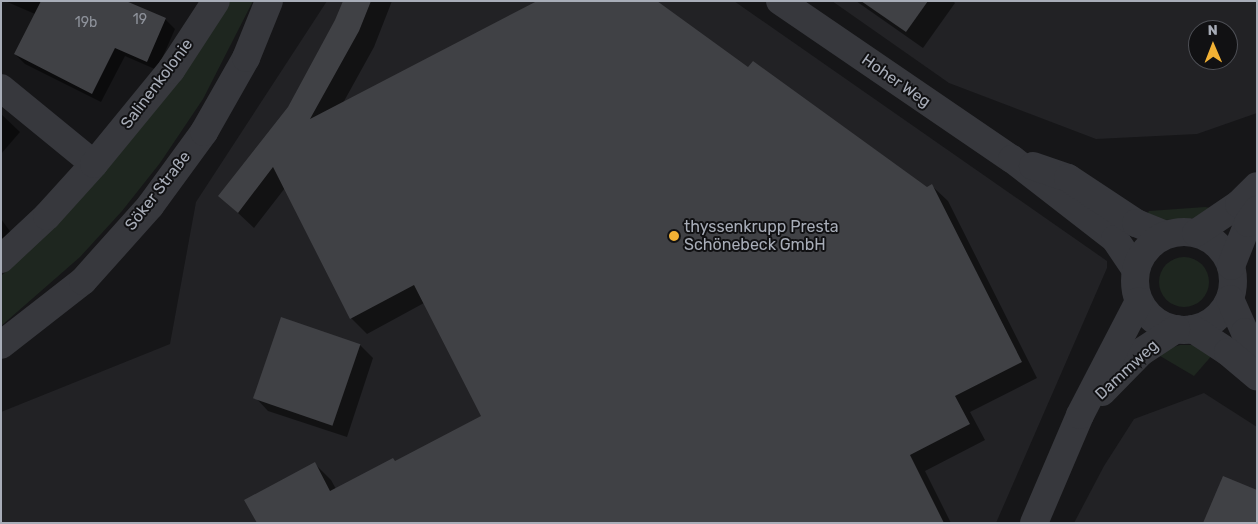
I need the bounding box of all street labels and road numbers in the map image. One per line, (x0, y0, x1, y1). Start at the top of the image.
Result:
street label: Salinenkolonie (117, 35, 197, 133)
street label: Hoher Weg (858, 50, 934, 112)
street label: Söker Straße (121, 148, 195, 234)
street label: Dammweg (1091, 336, 1163, 404)

